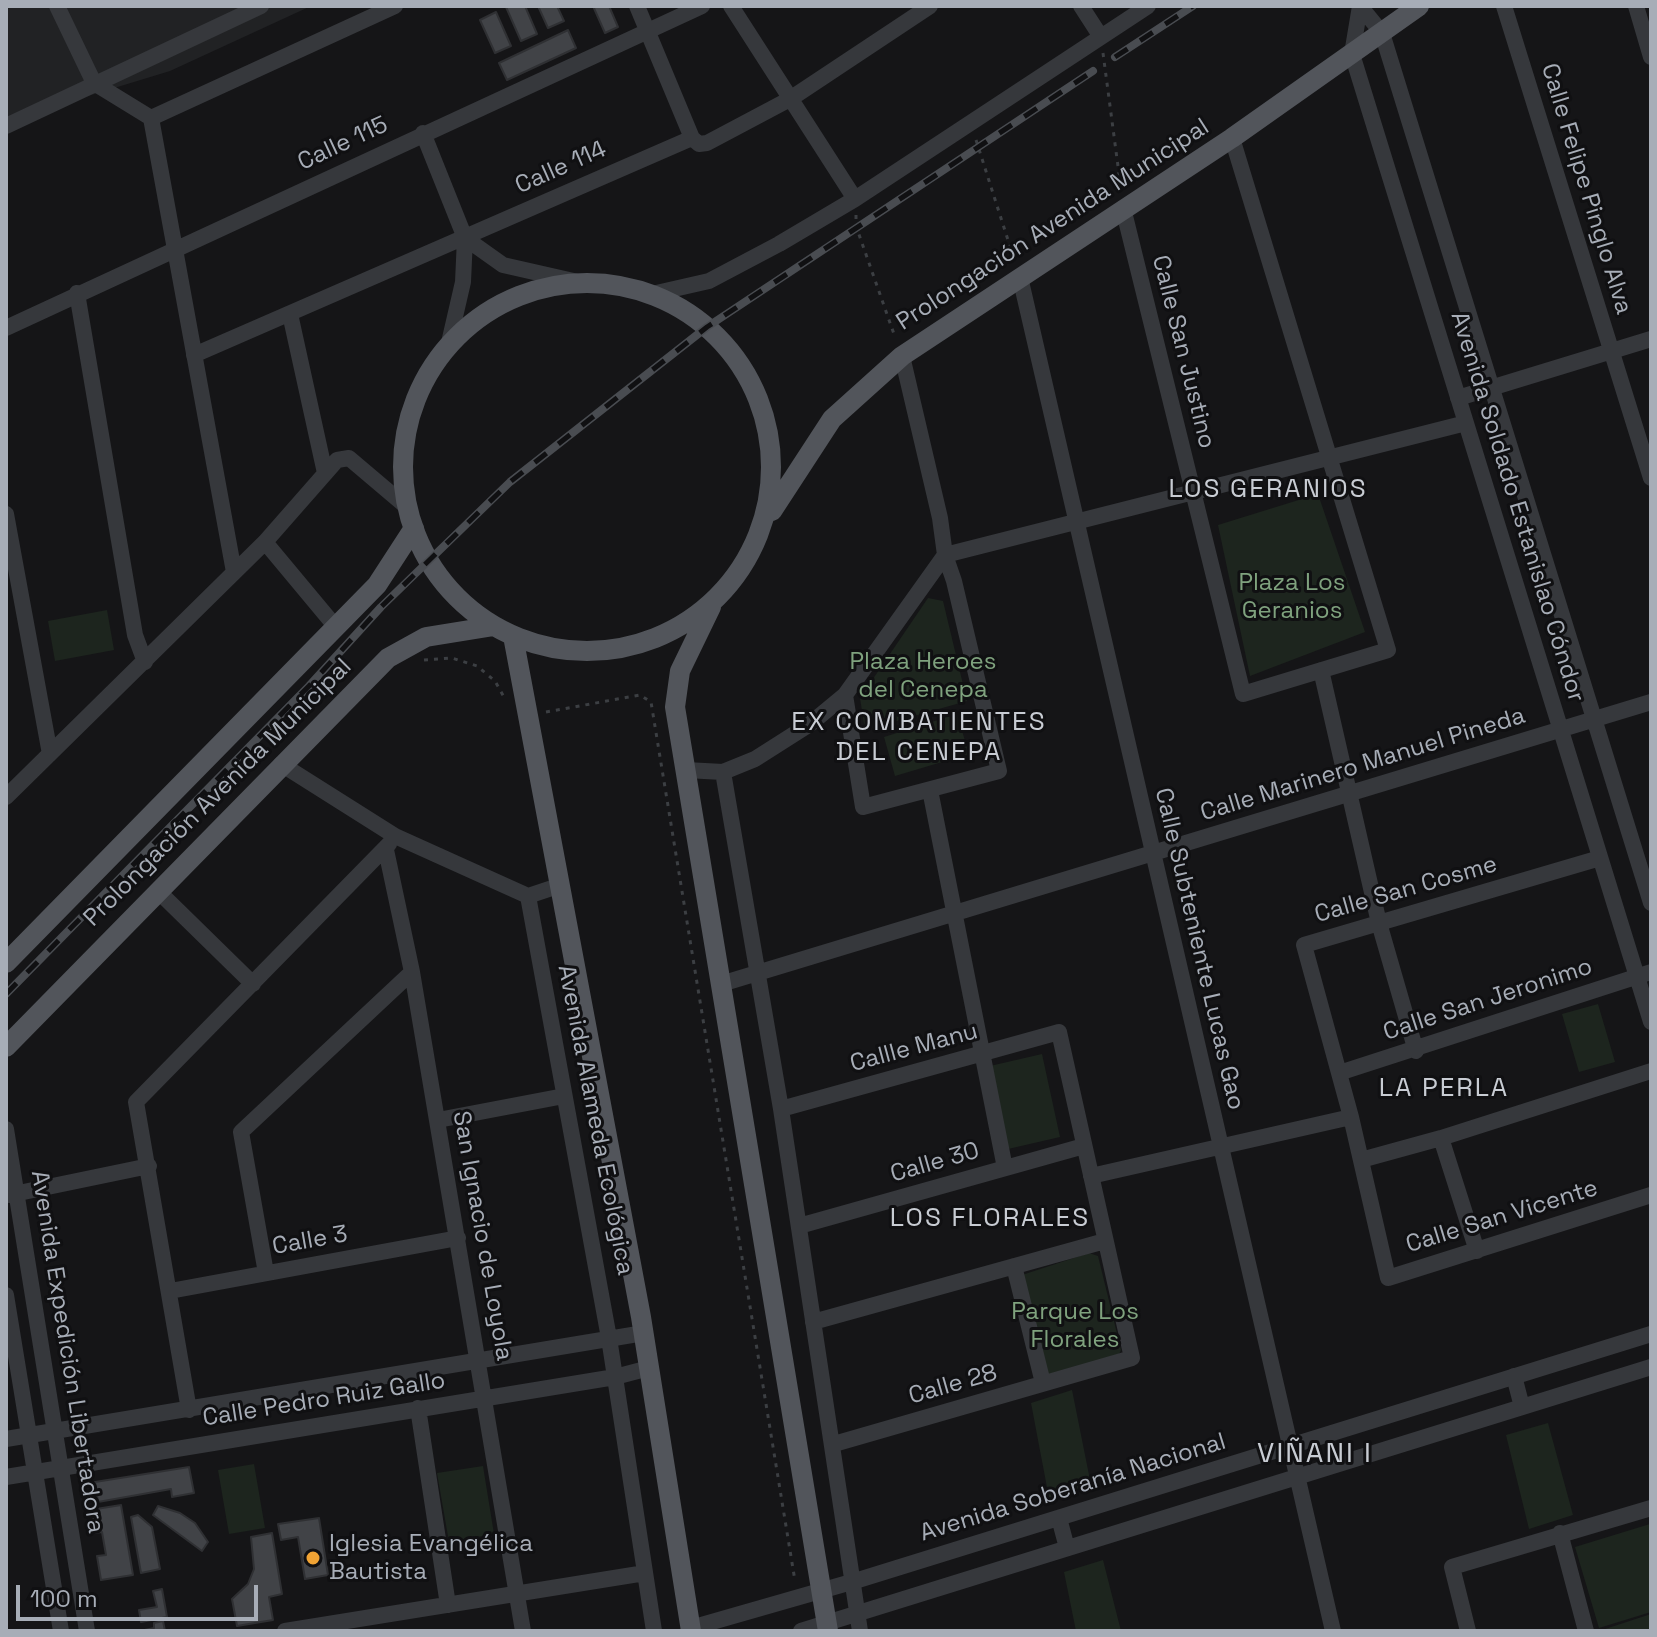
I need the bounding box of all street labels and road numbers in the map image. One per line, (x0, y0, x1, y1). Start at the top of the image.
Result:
street label: Calle Felipe Pinglo Alva (1534, 60, 1638, 318)
street label: Calle 115 (294, 111, 392, 177)
street label: Prolongación Avenida Municipal (891, 113, 1215, 337)
street label: Calle 114 (511, 135, 611, 201)
street label: Calle San Justino (1145, 253, 1221, 451)
street label: Avenida Soldado Estanislao Cóndor (1444, 308, 1590, 706)
street label: Prolongación Avenida Municipal (78, 653, 358, 933)
street label: Calle Marinero Manuel Pineda (1197, 702, 1529, 828)
street label: Calle Subteniente Lucas Gao (1148, 785, 1250, 1113)
street label: Calle San Cosme (1311, 850, 1501, 930)
street label: Calle San Jeronimo (1380, 953, 1596, 1047)
street label: Avenida Alameda Ecológica (551, 963, 639, 1277)
street label: Callle Manu (847, 1017, 981, 1079)
street label: San Ignacio de Loyola (446, 1109, 518, 1363)
street label: Calle 30 (887, 1137, 983, 1189)
street label: Avenida Expedición Libertadora (24, 1169, 110, 1535)
street label: Calle San Vicente (1403, 1174, 1601, 1260)
street label: Calle 3 (270, 1220, 350, 1262)
street label: Calle 28 (905, 1359, 1001, 1411)
street label: Calle Pedro Ruiz Gallo (201, 1367, 447, 1433)
street label: Avenida Soberanía Nacional (917, 1428, 1229, 1548)

